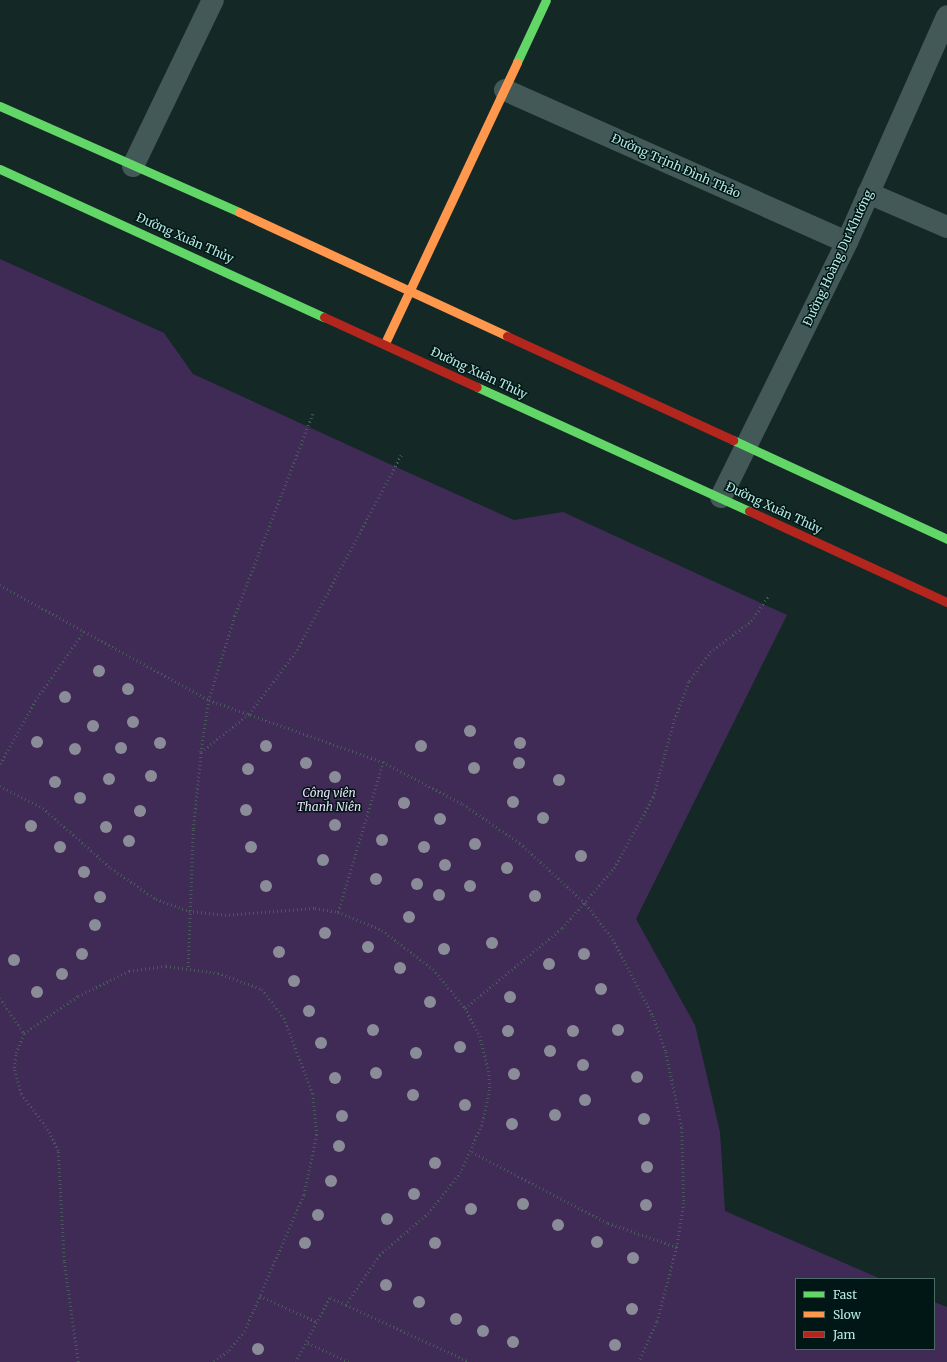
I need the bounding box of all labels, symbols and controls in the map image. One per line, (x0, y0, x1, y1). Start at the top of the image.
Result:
street label: Đường Trịnh Đình Thảo (609, 131, 743, 201)
street label: Đường Hoàng Dư Khương (800, 188, 876, 328)
street label: Đường Xuân Thủy (134, 210, 236, 266)
street label: Đường Xuân Thủy (428, 344, 530, 402)
street label: Đường Xuân Thủy (723, 479, 825, 537)
park label: Công viên Thanh Niên (297, 786, 361, 814)
legend (795, 1278, 935, 1350)
text: Fast (833, 1287, 857, 1302)
text: Slow (833, 1307, 861, 1322)
text: Jam (833, 1327, 855, 1342)

